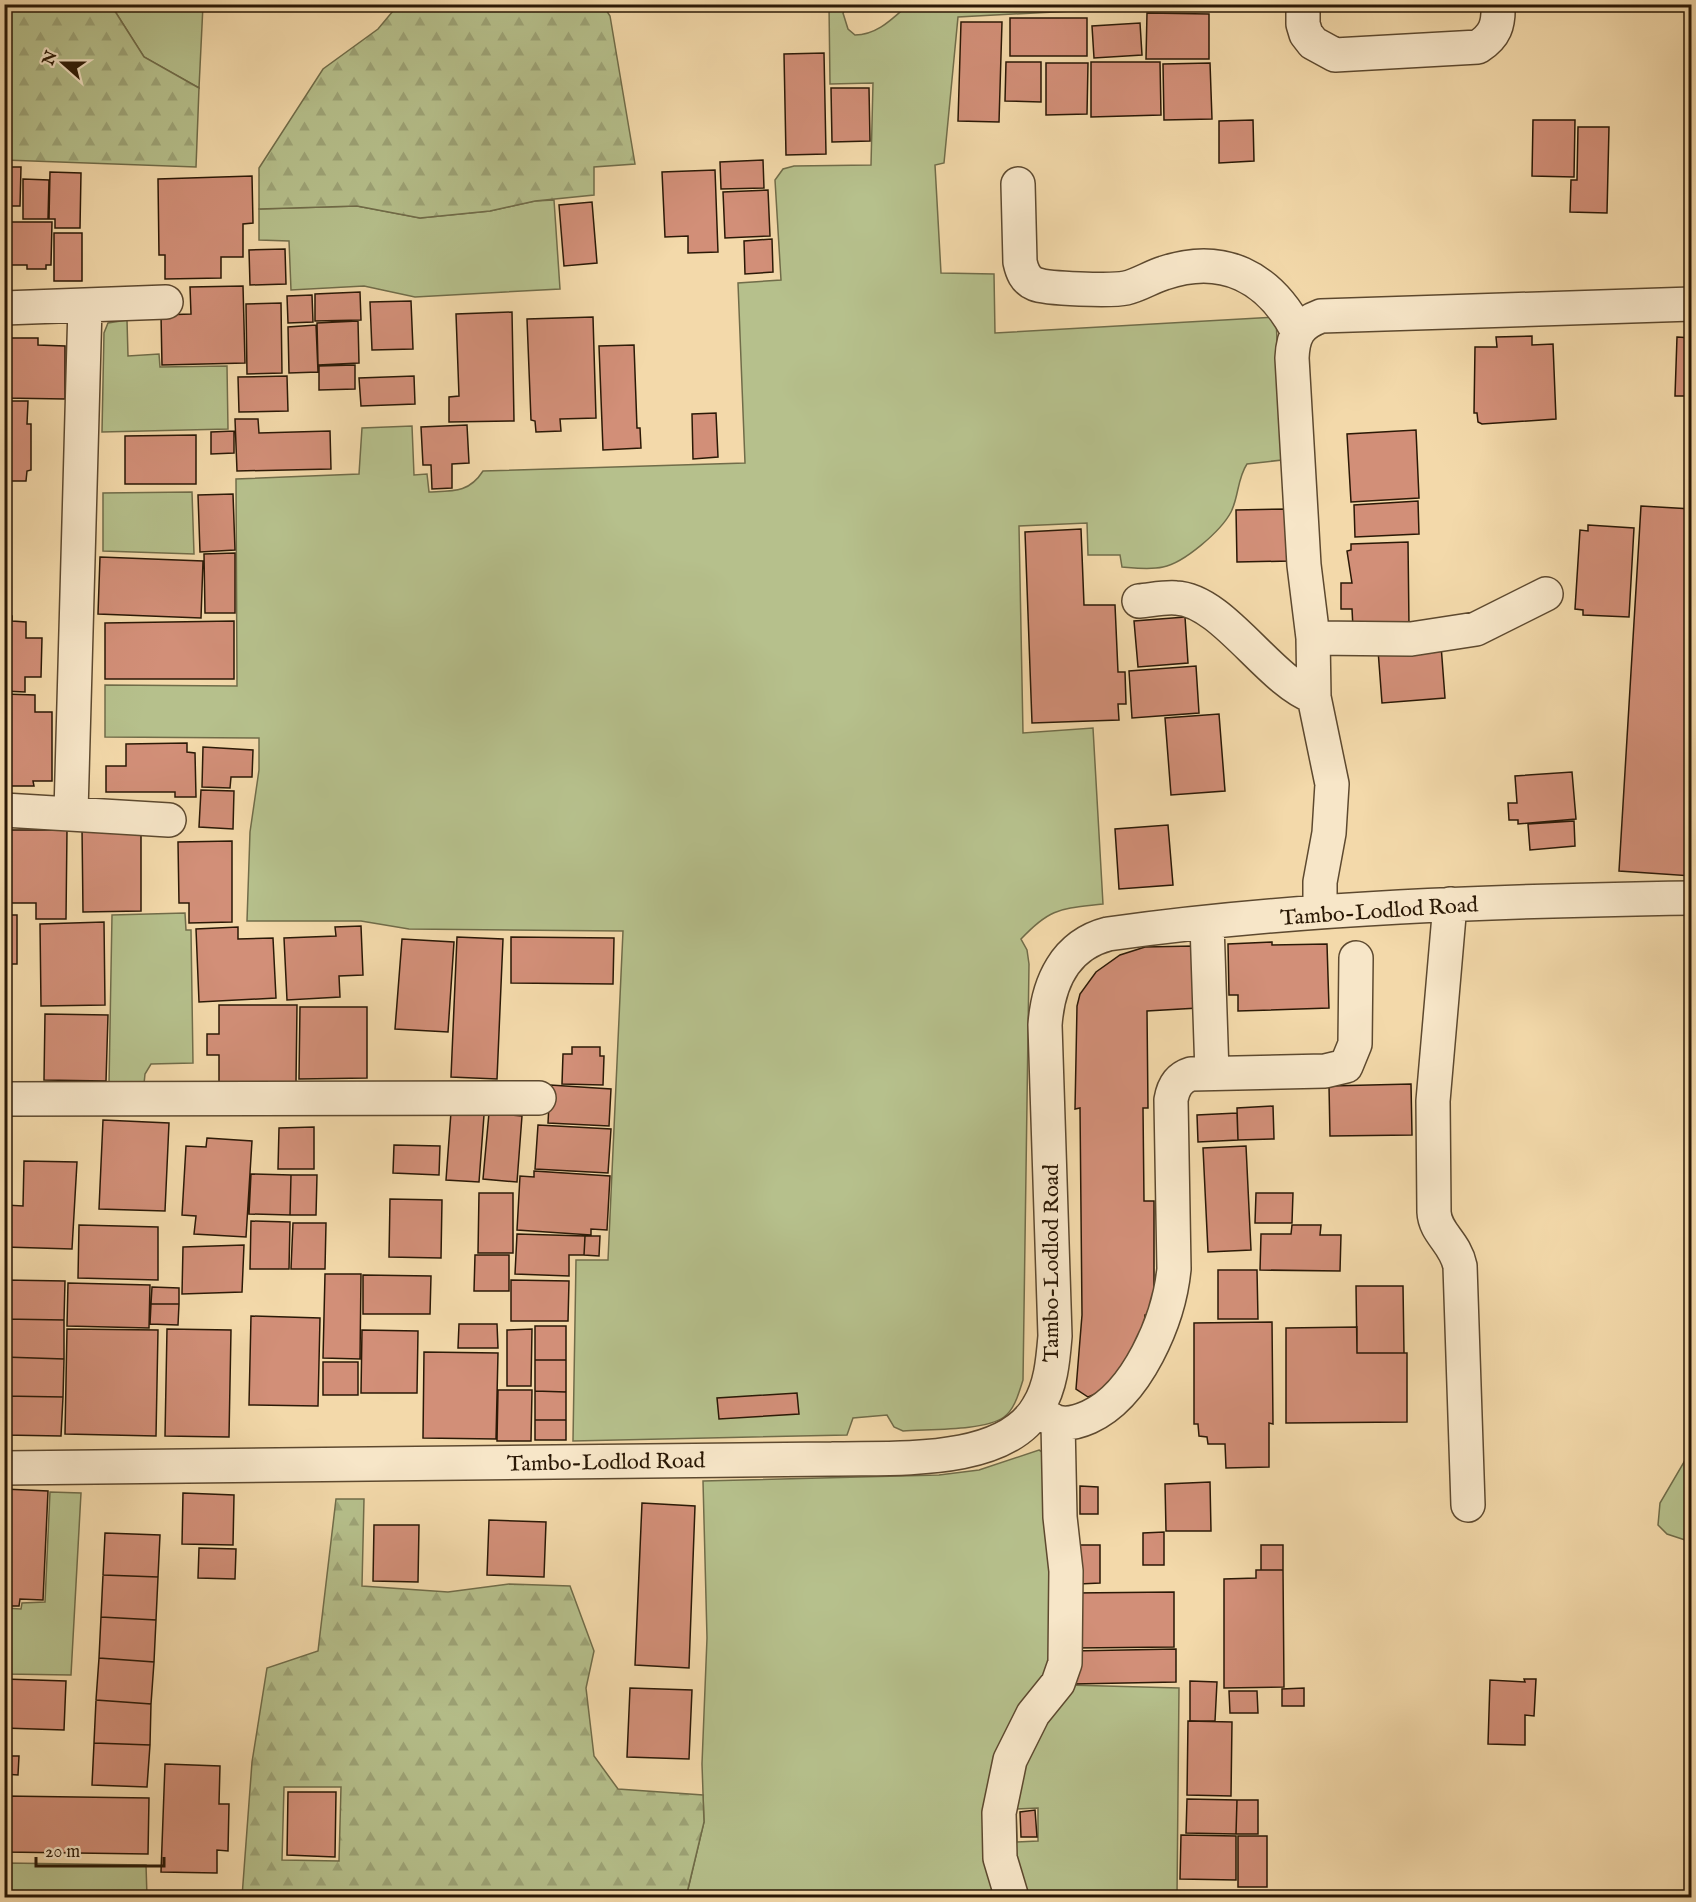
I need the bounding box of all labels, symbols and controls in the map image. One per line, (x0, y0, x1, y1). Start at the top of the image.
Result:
north arrow (33, 33, 93, 93)
text: N (39, 48, 63, 69)
street label: Tambo-Lodlod Road (1279, 891, 1479, 933)
street label: Tambo-Lodlod Road (1038, 1164, 1066, 1362)
street label: Tambo-Lodlod Road (507, 1447, 706, 1479)
scale bar (36, 1830, 164, 1868)
text: 20 m (45, 1841, 80, 1864)

